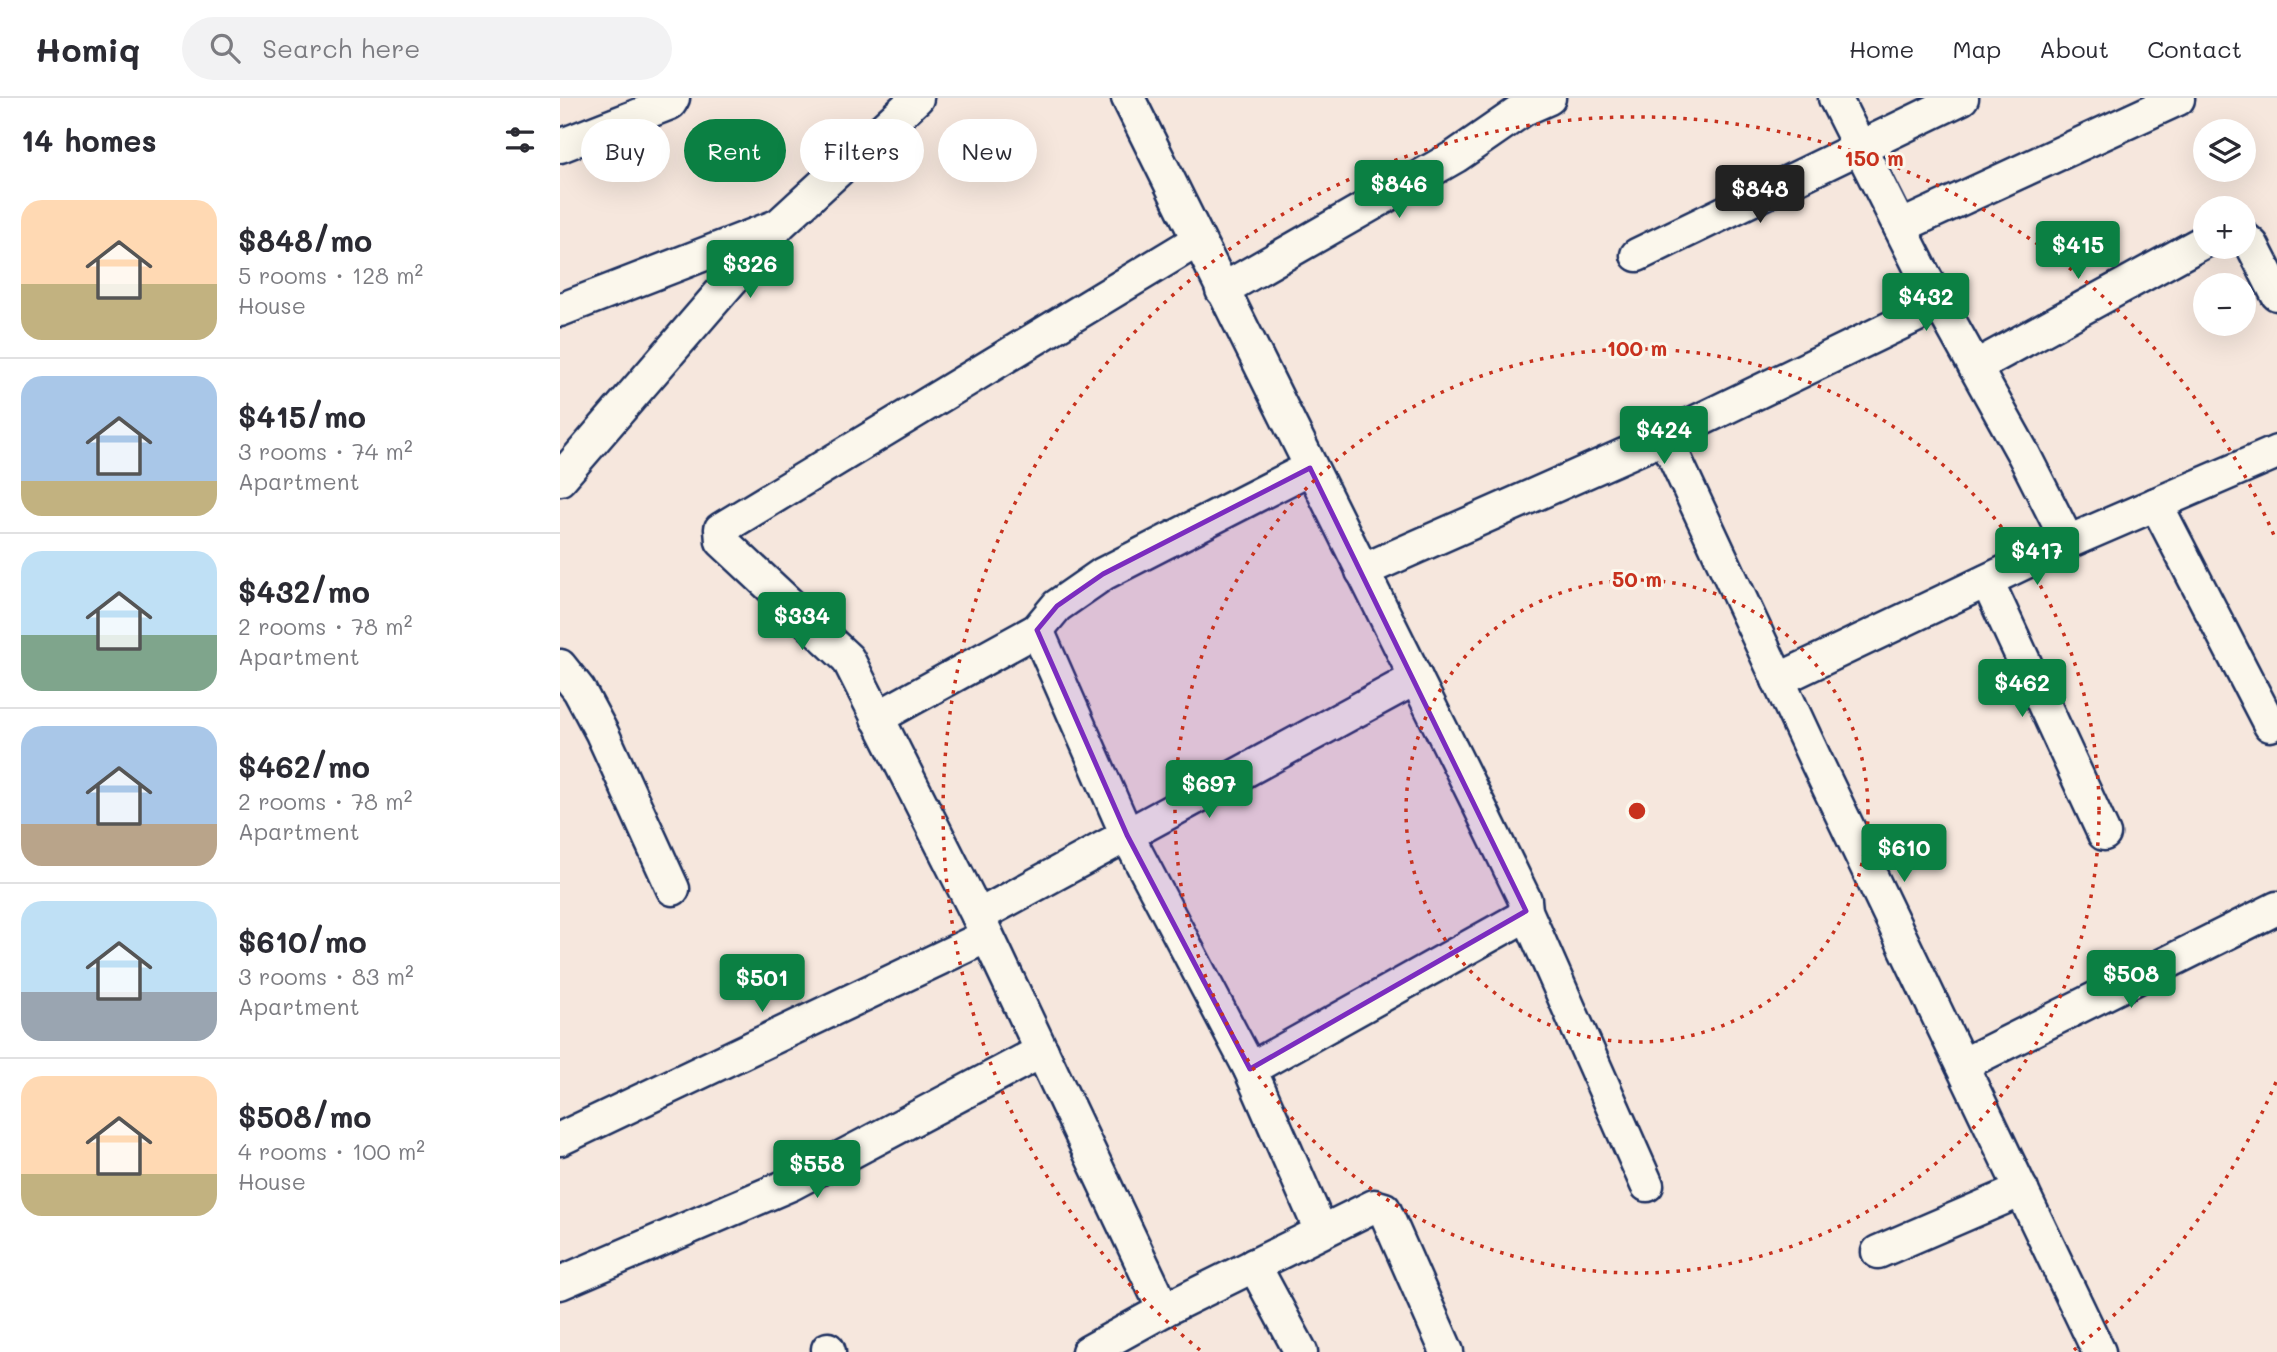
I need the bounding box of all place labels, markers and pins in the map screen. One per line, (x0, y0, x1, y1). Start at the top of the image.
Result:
pin: $846 (1358, 160, 1440, 220)
pin: $848 (1719, 166, 1801, 225)
pin: $415 (2037, 222, 2119, 281)
pin: $326 (709, 240, 791, 300)
pin: $432 (1885, 274, 1967, 333)
pin: $424 (1623, 406, 1705, 466)
pin: $417 (1996, 528, 2078, 587)
pin: $334 (761, 592, 843, 652)
pin: $462 (1981, 660, 2063, 719)
pin: $697 (1168, 760, 1250, 820)
centre of rings (1625, 799, 1649, 823)
pin: $610 (1863, 824, 1945, 884)
pin: $508 (2090, 950, 2172, 1010)
pin: $501 (721, 954, 803, 1014)
pin: $558 (776, 1140, 858, 1200)

